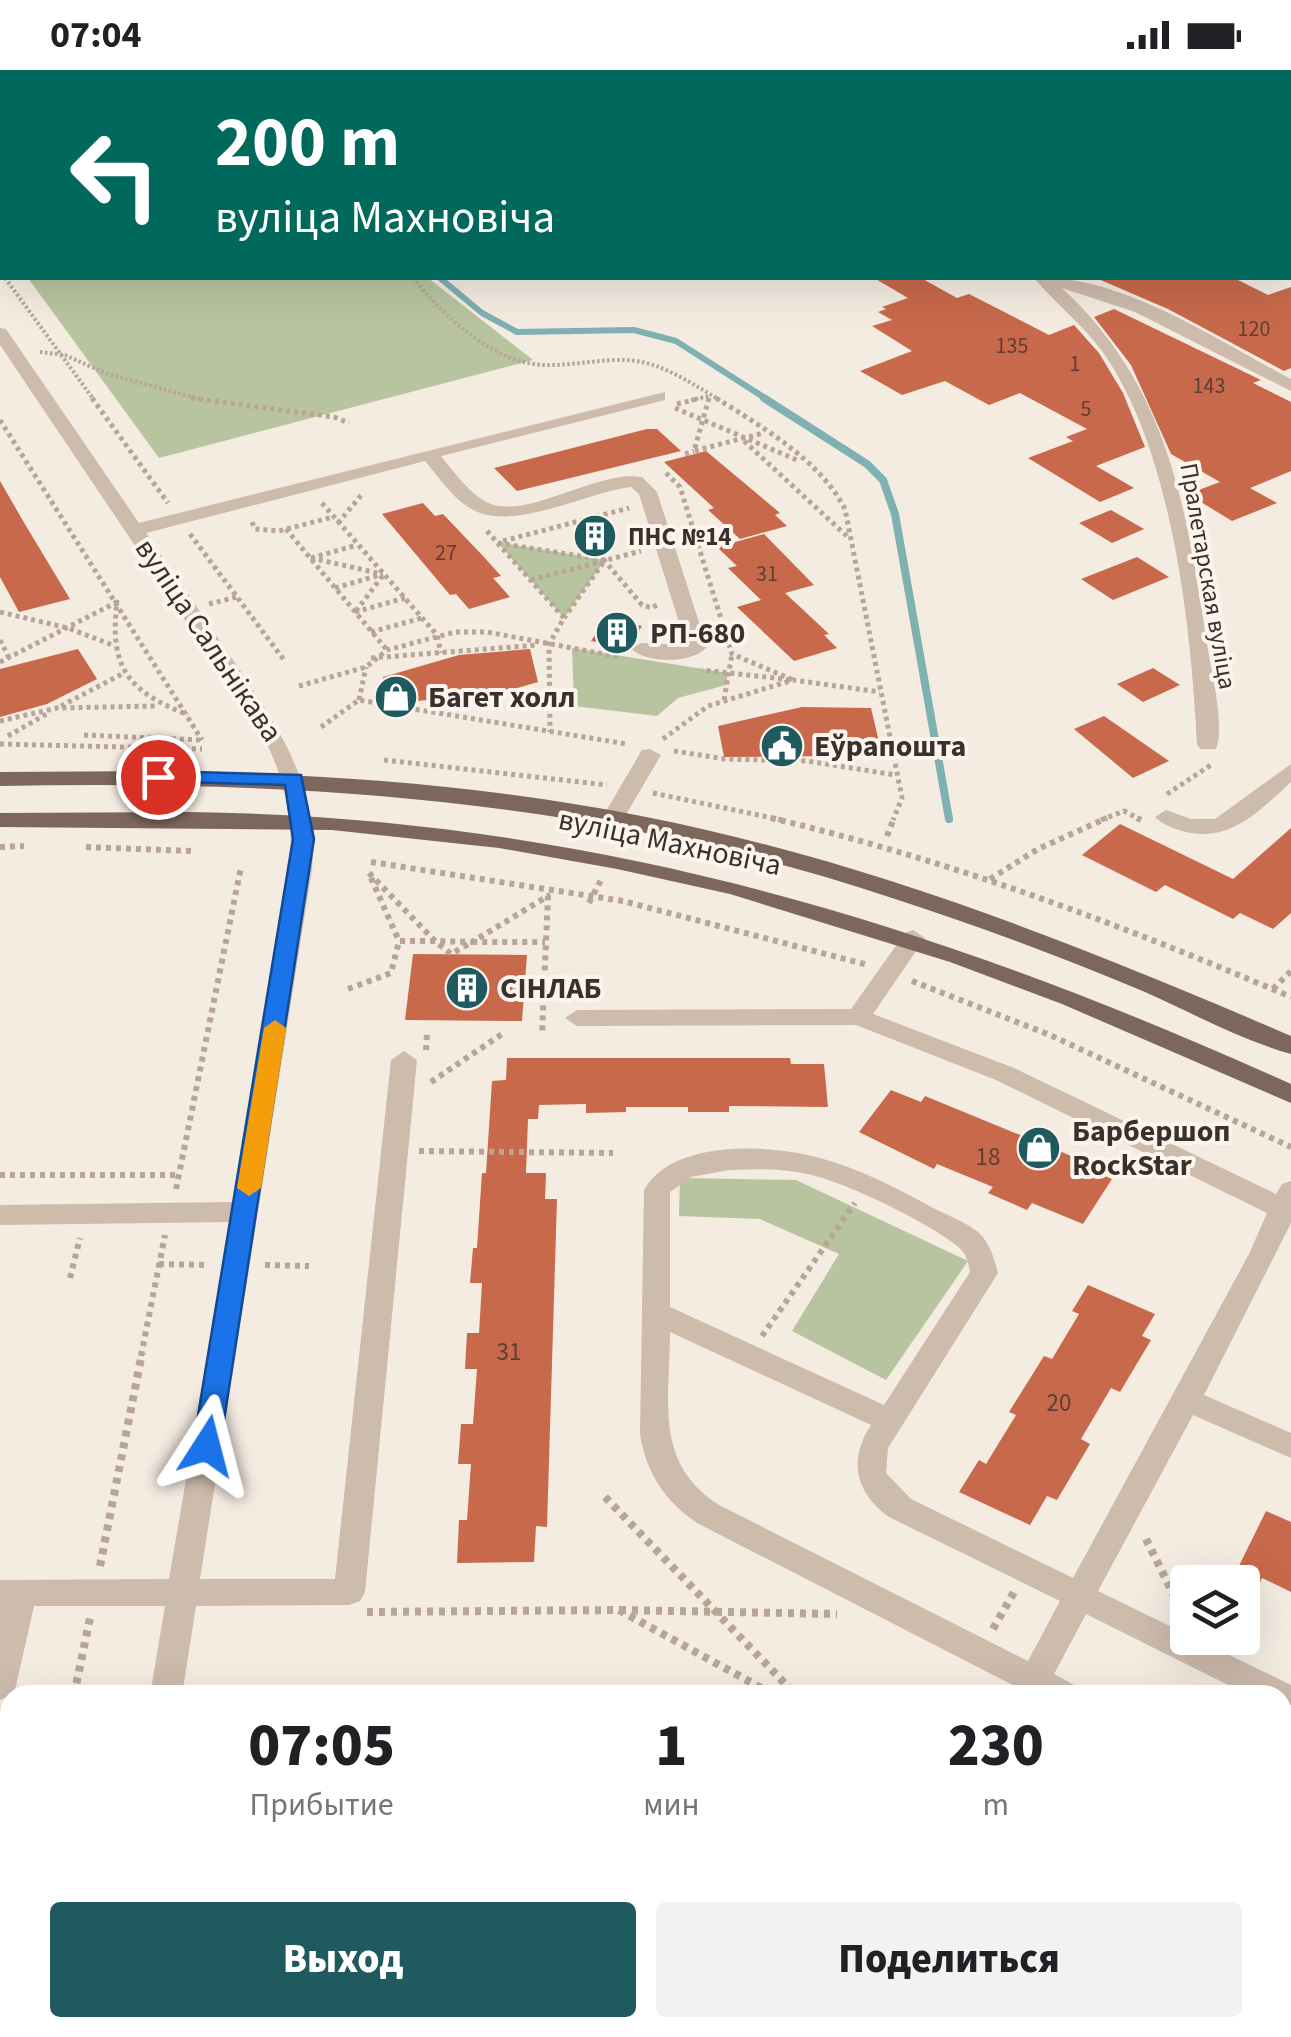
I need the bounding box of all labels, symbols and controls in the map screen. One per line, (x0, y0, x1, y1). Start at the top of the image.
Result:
text: 07:04 (50, 8, 142, 62)
text: 200 m (215, 93, 400, 193)
icon: left (50, 110, 180, 240)
text: вуліца Махновіча (215, 186, 555, 250)
house number: 120 (1238, 313, 1270, 345)
house number: 135 (996, 330, 1028, 362)
house number: 1 (1070, 348, 1080, 380)
house number: 143 (1193, 370, 1225, 402)
house number: 5 (1081, 393, 1091, 425)
street label: Пралетарская вуліца (1170, 460, 1246, 692)
building icon: ПНС №14 (572, 513, 618, 559)
place label: ПНС №14 (628, 519, 732, 555)
street label: вуліца Сальнікава (124, 530, 293, 751)
house number: 27 (435, 537, 457, 569)
house number: 31 (756, 558, 778, 590)
building icon: РП-680 (594, 610, 640, 656)
place label: РП-680 (650, 612, 745, 655)
shop icon: Багет холл (373, 674, 419, 720)
place label: Багет холл (428, 676, 575, 719)
public building icon: Еўрапошта (759, 723, 805, 769)
place label: Еўрапошта (814, 725, 966, 768)
pin (116, 735, 201, 820)
icon: arrive (131, 750, 186, 805)
street label: вуліца Махновіча (555, 798, 785, 887)
building icon: СІНЛАБ (444, 965, 490, 1011)
place label: СІНЛАБ (500, 967, 602, 1010)
place label: Барбершоп RockStar (1072, 1110, 1231, 1187)
shop icon: Барбершоп RockStar (1016, 1125, 1062, 1171)
house number: 18 (976, 1139, 1000, 1175)
house number: 31 (497, 1334, 521, 1370)
house number: 20 (1047, 1385, 1071, 1421)
position arrow (155, 1394, 259, 1498)
map controls (1170, 1565, 1260, 1655)
button: layers (1170, 1565, 1260, 1655)
text: 07:05 (248, 1704, 395, 1789)
text: 1 (655, 1704, 687, 1789)
text: 230 (948, 1704, 1044, 1789)
text: Прибытие (250, 1782, 394, 1828)
text: мин (643, 1782, 699, 1828)
text: m (982, 1782, 1009, 1828)
button: Выход (50, 1902, 636, 2017)
button: Поделиться (656, 1902, 1242, 2017)

